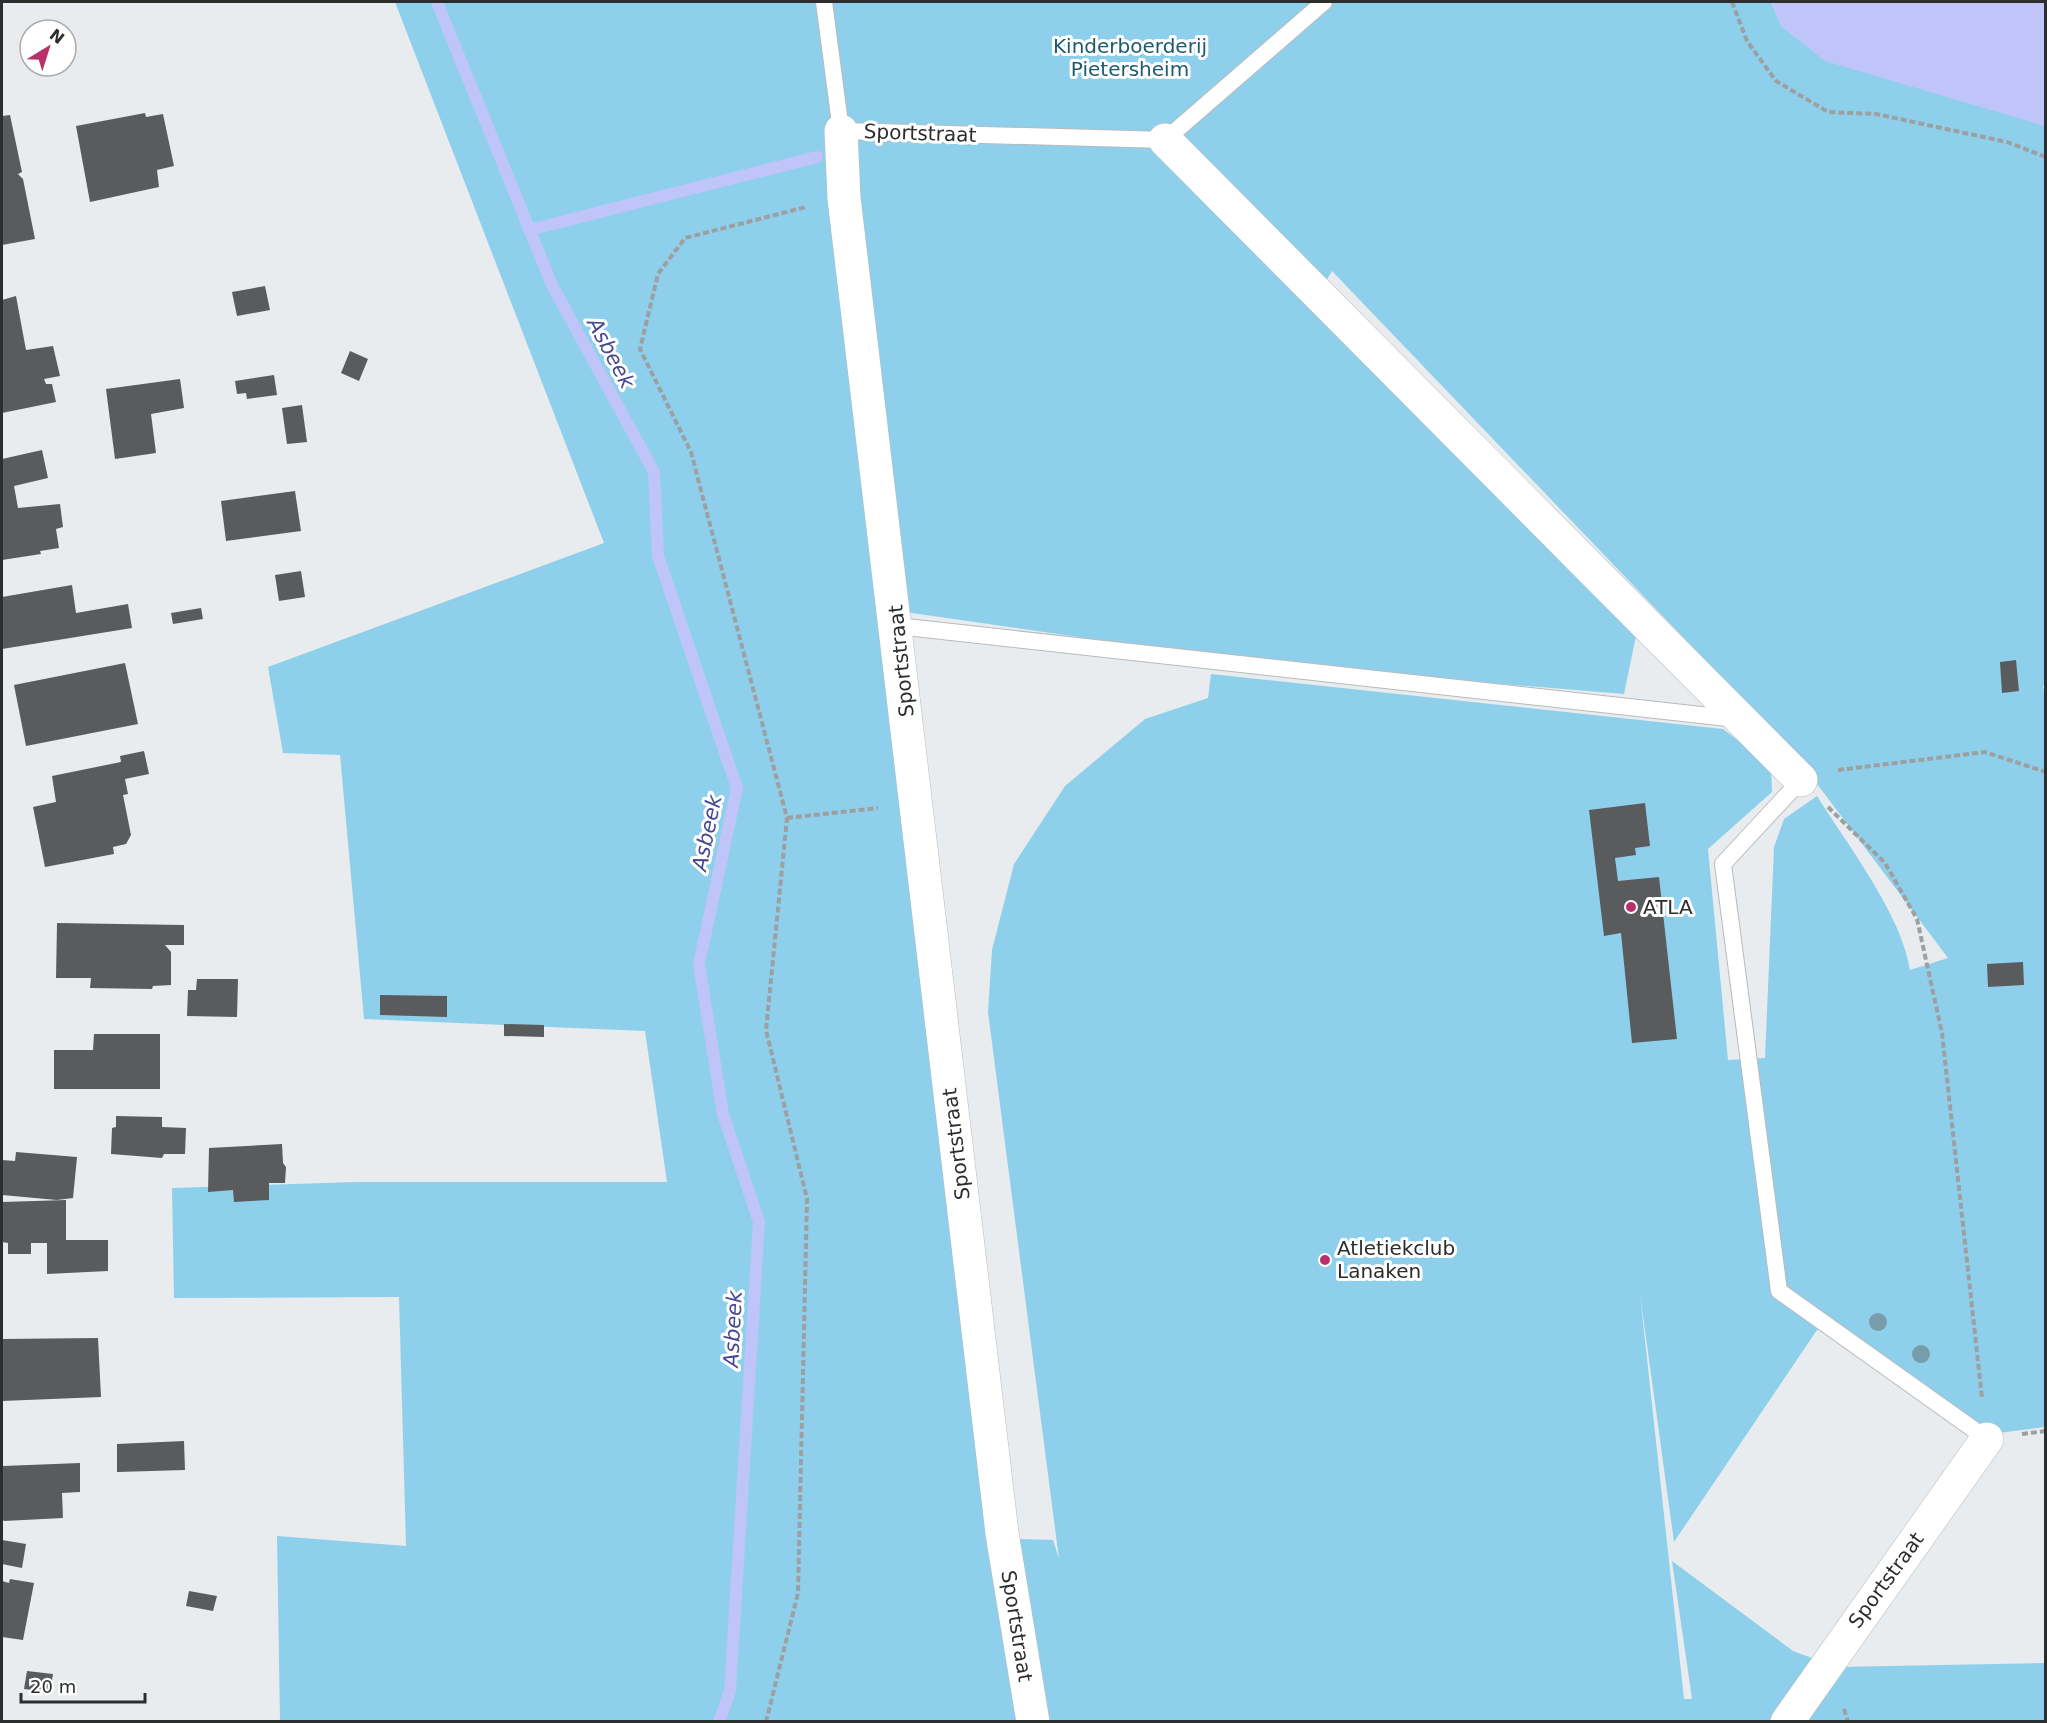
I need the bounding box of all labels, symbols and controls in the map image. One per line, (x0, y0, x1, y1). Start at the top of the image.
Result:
north arrow (18, 18, 78, 78)
text: N (46, 25, 68, 48)
park label: Kinderboerderij Pietersheim (1053, 34, 1207, 81)
street label: Sportstraat (863, 119, 977, 147)
water label: Asbeek (581, 312, 640, 393)
street label: Sportstraat (883, 604, 919, 718)
water label: Asbeek (687, 792, 727, 875)
place label: ATLA (1643, 895, 1693, 919)
marker: ATLA (1624, 900, 1638, 914)
street label: Sportstraat (937, 1087, 975, 1201)
place label: Atletiekclub Lanaken (1337, 1236, 1455, 1283)
marker: Atletiekclub Lanaken (1318, 1253, 1332, 1267)
water label: Asbeek (719, 1289, 747, 1370)
street label: Sportstraat (1843, 1527, 1929, 1633)
street label: Sportstraat (996, 1569, 1038, 1684)
scale bar (21, 1666, 146, 1704)
text: 20 m (30, 1676, 76, 1697)

